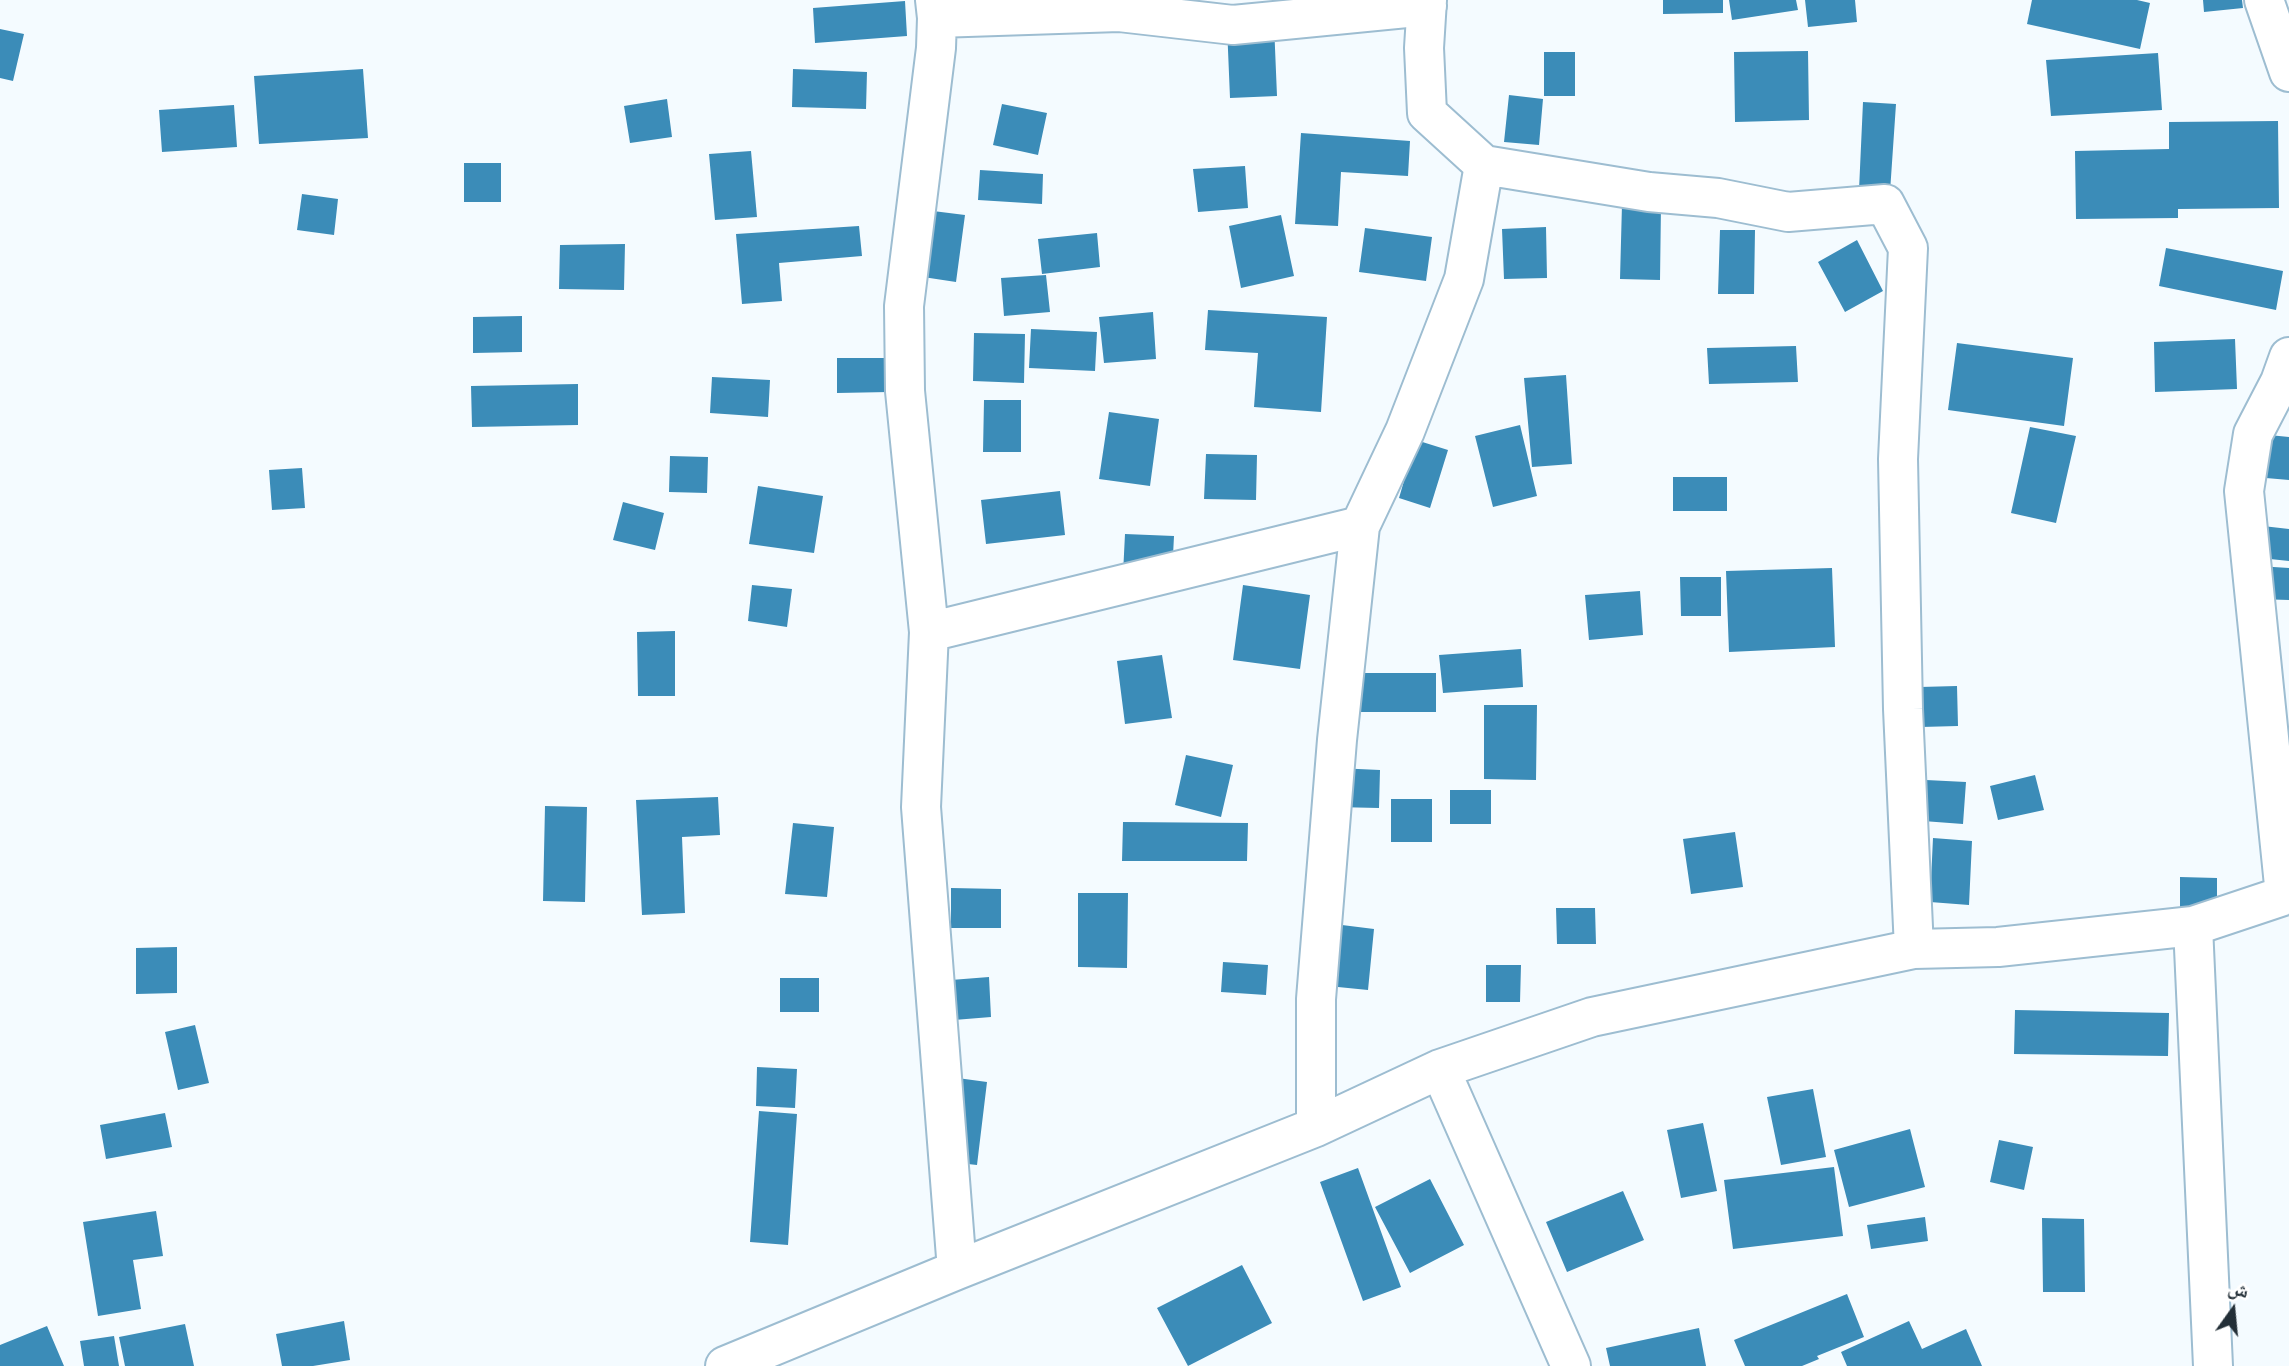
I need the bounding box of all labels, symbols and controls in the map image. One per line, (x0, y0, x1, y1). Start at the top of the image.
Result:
north arrow (2198, 1275, 2268, 1345)
text: ش (2226, 1276, 2251, 1303)

